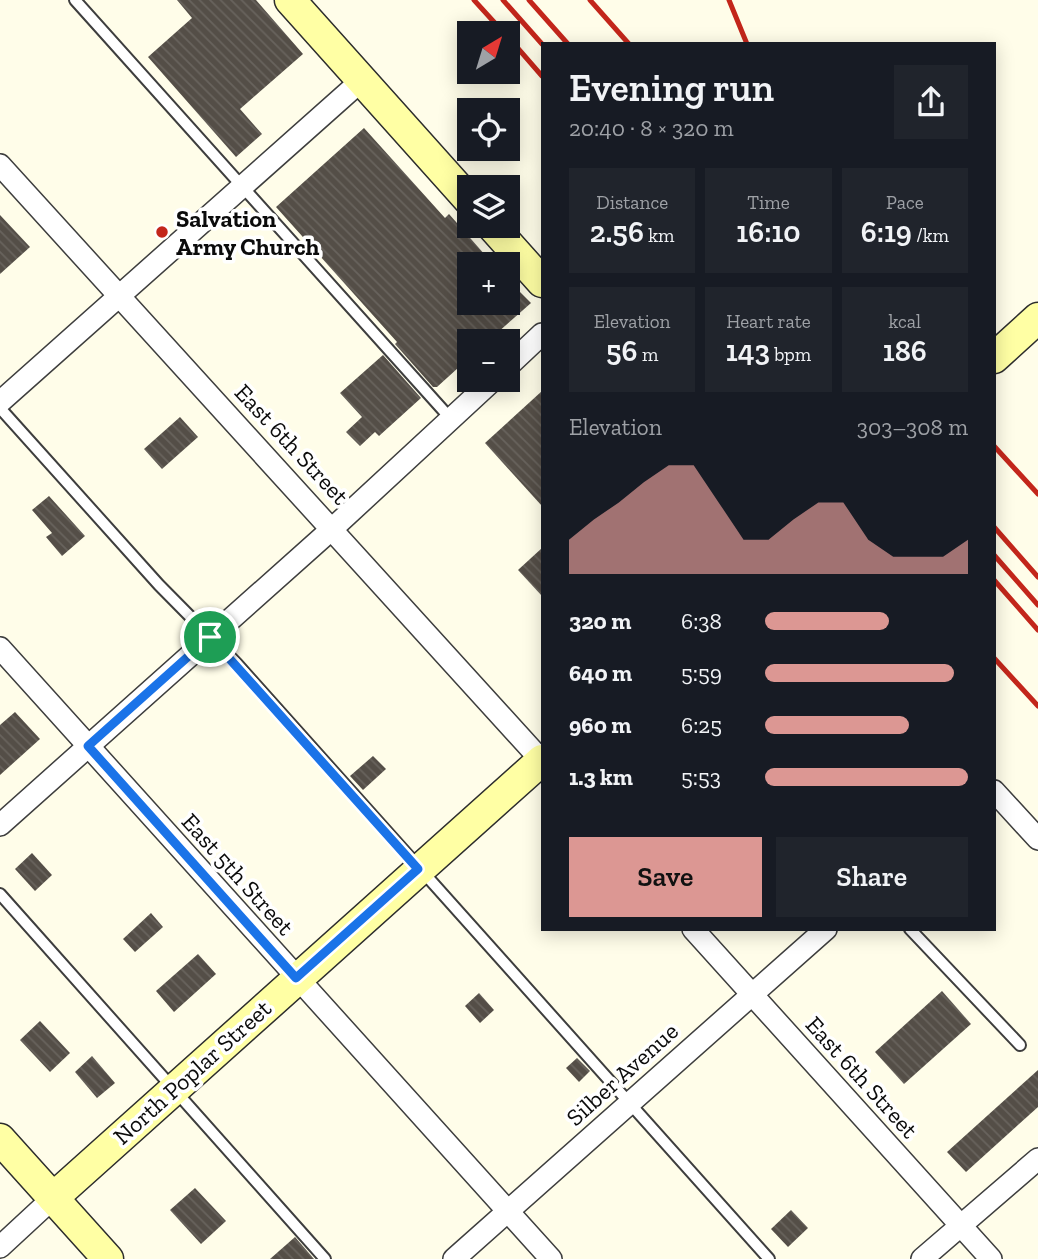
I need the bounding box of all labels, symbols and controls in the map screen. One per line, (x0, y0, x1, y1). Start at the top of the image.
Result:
north arrow (457, 21, 520, 84)
map controls (457, 21, 520, 392)
text: Evening run (569, 65, 774, 111)
button: share (894, 65, 968, 139)
button: locate (457, 98, 520, 161)
text: 20:40 · 8 × 320 m (569, 114, 734, 142)
button: layers (457, 175, 520, 238)
text: Distance (596, 191, 668, 214)
text: Time (747, 191, 790, 214)
text: Pace (886, 191, 924, 214)
place label: Salvation Army Church (176, 204, 320, 261)
text: 2.56 (590, 214, 644, 250)
text: 16:10 (736, 214, 801, 250)
text: 6:19 (861, 214, 912, 250)
marker: Salvation Army Church (154, 224, 170, 240)
text: km (644, 224, 675, 247)
text: /km (912, 224, 949, 247)
button: + (457, 252, 520, 315)
text: Elevation (594, 310, 671, 333)
text: Heart rate (726, 310, 811, 333)
text: kcal (889, 310, 921, 333)
button: − (457, 329, 520, 392)
text: 56 (606, 333, 638, 369)
text: 143 (726, 333, 770, 369)
text: 186 (883, 333, 927, 369)
text: m (638, 343, 658, 366)
text: bpm (770, 343, 811, 366)
street label: East 6th Street (229, 378, 355, 510)
text: Elevation (569, 413, 662, 441)
text: 303–308 m (857, 413, 968, 441)
pin (180, 607, 240, 667)
text: 320 m (569, 607, 631, 635)
text: 6:38 (681, 607, 722, 635)
icon: arrive (191, 618, 229, 656)
text: 640 m (569, 659, 632, 687)
text: 5:59 (681, 659, 722, 687)
text: 960 m (569, 711, 631, 739)
text: 6:25 (681, 711, 722, 739)
text: 1.3 km (569, 763, 633, 791)
text: 5:53 (681, 763, 721, 791)
street label: East 5th Street (176, 807, 300, 941)
button: Save (569, 837, 762, 917)
button: Share (776, 837, 968, 917)
street label: North Poplar Street (107, 993, 277, 1150)
street label: East 6th Street (800, 1010, 924, 1144)
street label: Silber Avenue (560, 1016, 684, 1132)

